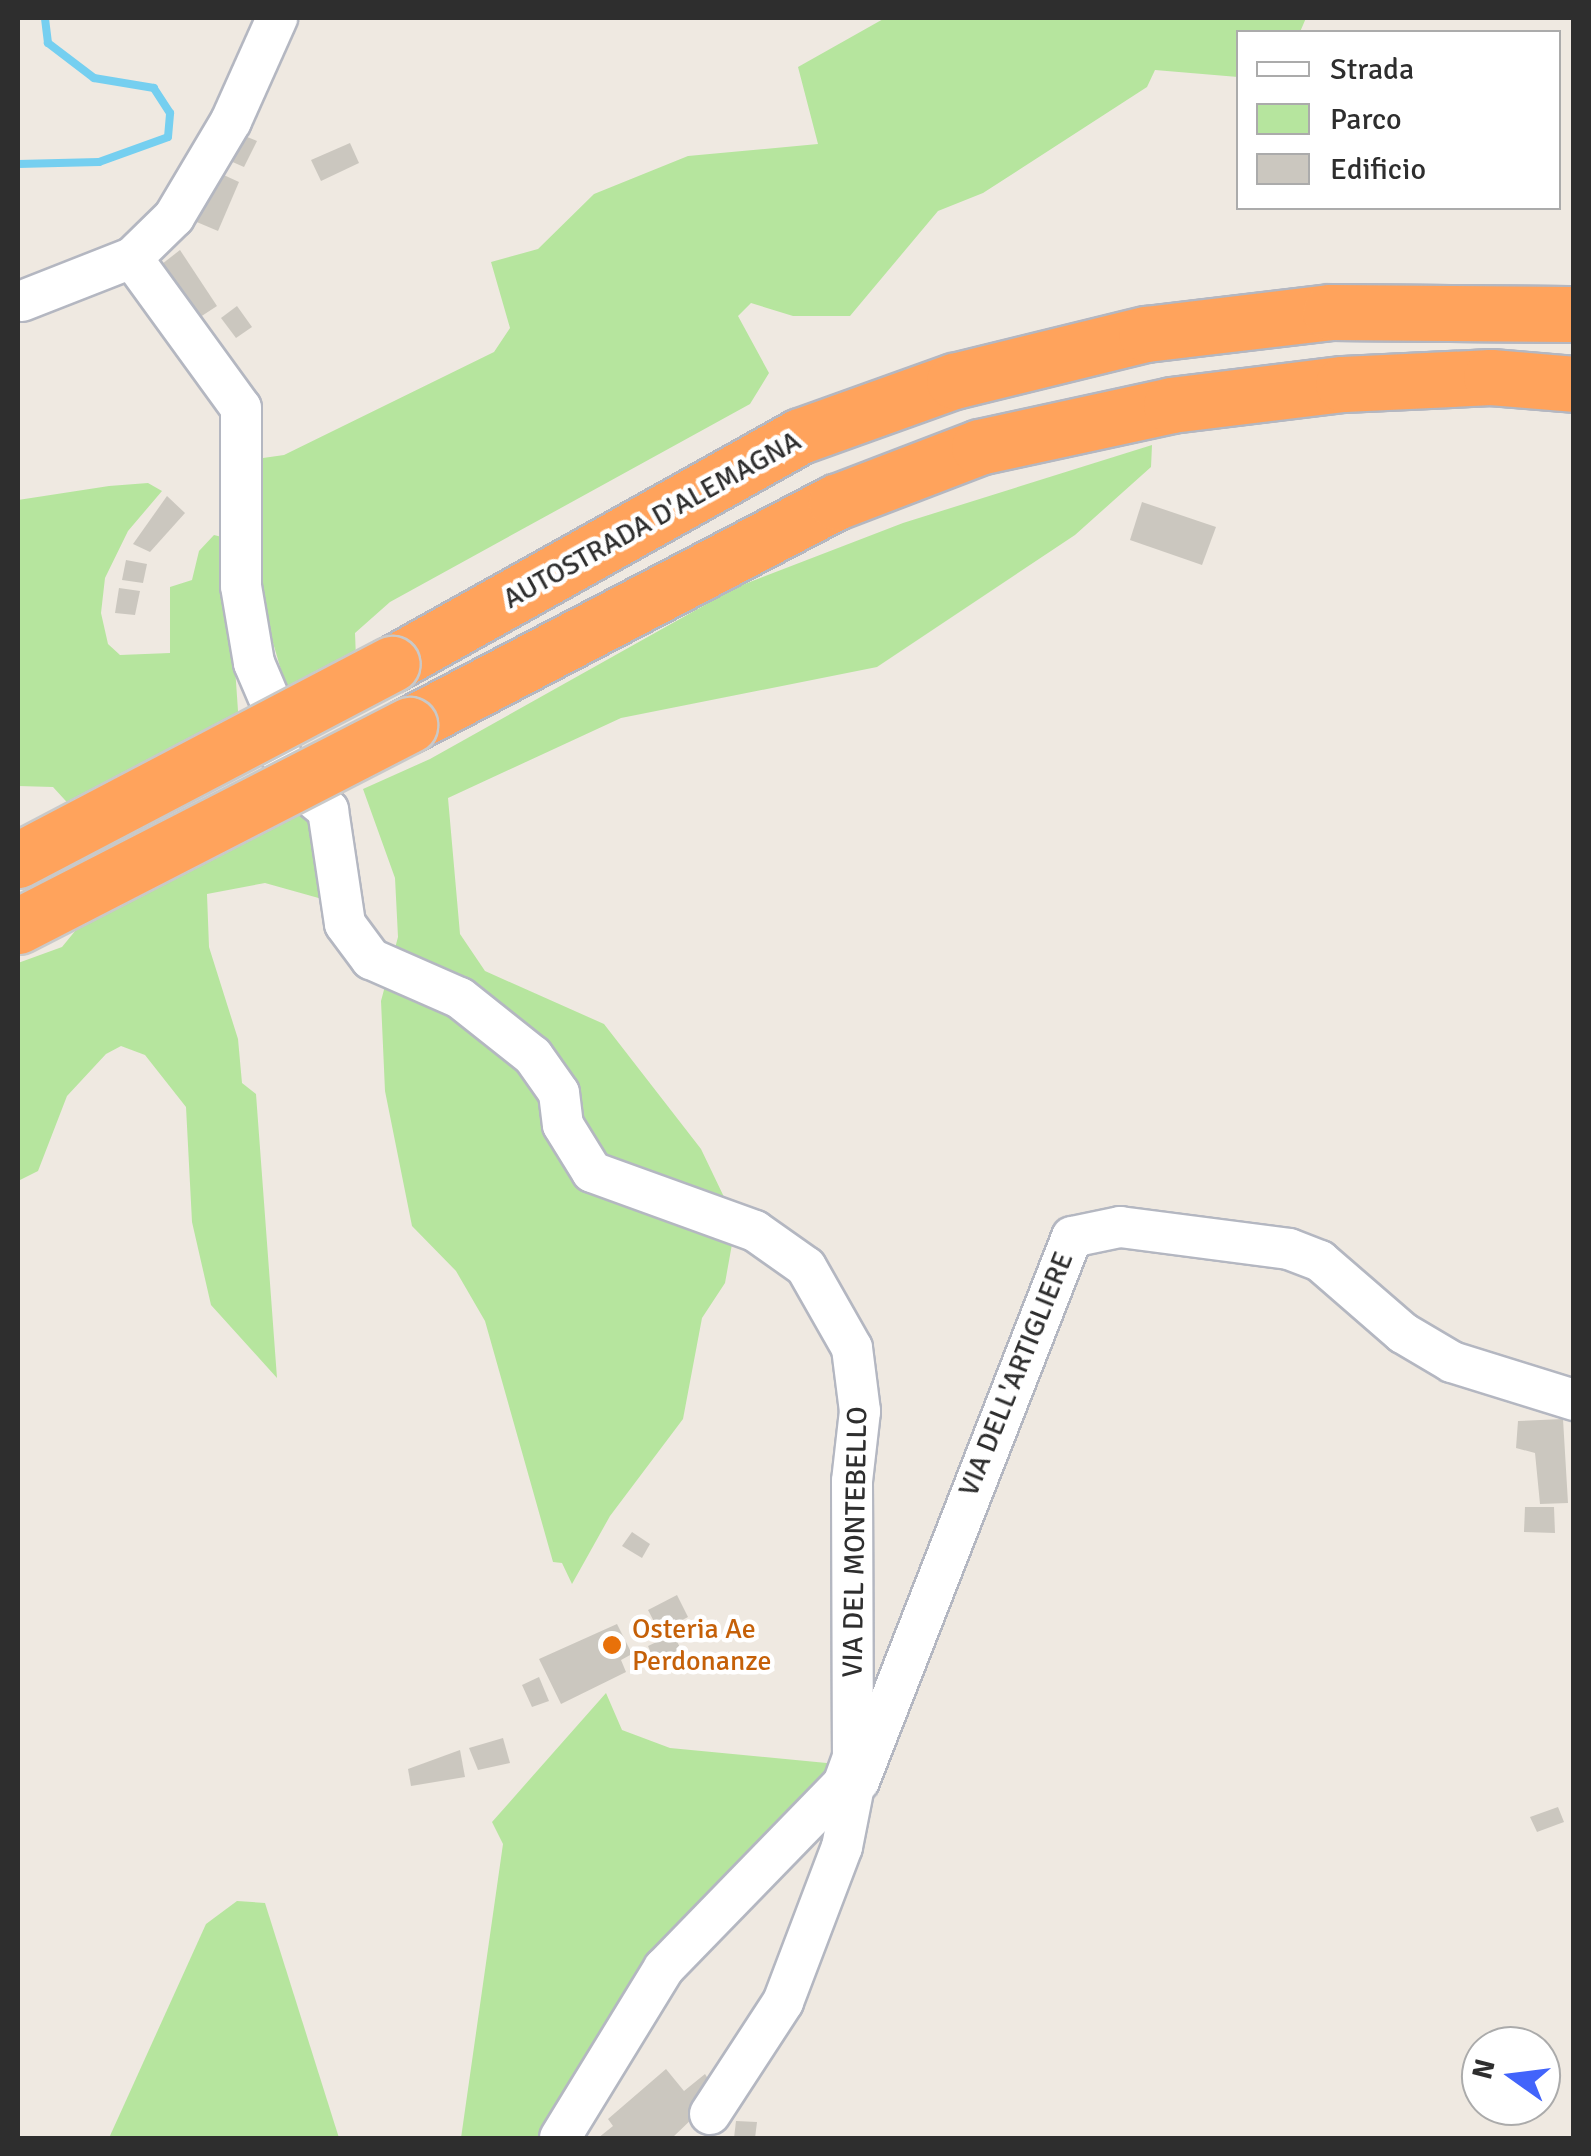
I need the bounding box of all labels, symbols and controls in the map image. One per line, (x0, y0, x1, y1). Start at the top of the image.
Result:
legend (1236, 30, 1561, 210)
text: Strada (1330, 51, 1414, 88)
text: Parco (1330, 101, 1402, 138)
text: Edificio (1330, 151, 1426, 188)
street label: AUTOSTRADA D'ALEMAGNA (497, 424, 807, 616)
street label: VIA DELL'ARTIGLIERE (952, 1247, 1080, 1501)
street label: VIA DEL MONTEBELLO (836, 1406, 874, 1678)
place label: Osteria Ae Perdonanze (632, 1612, 771, 1678)
marker: Osteria Ae Perdonanze (601, 1634, 623, 1656)
north arrow (1461, 2026, 1561, 2126)
text: N (1465, 2056, 1503, 2083)

